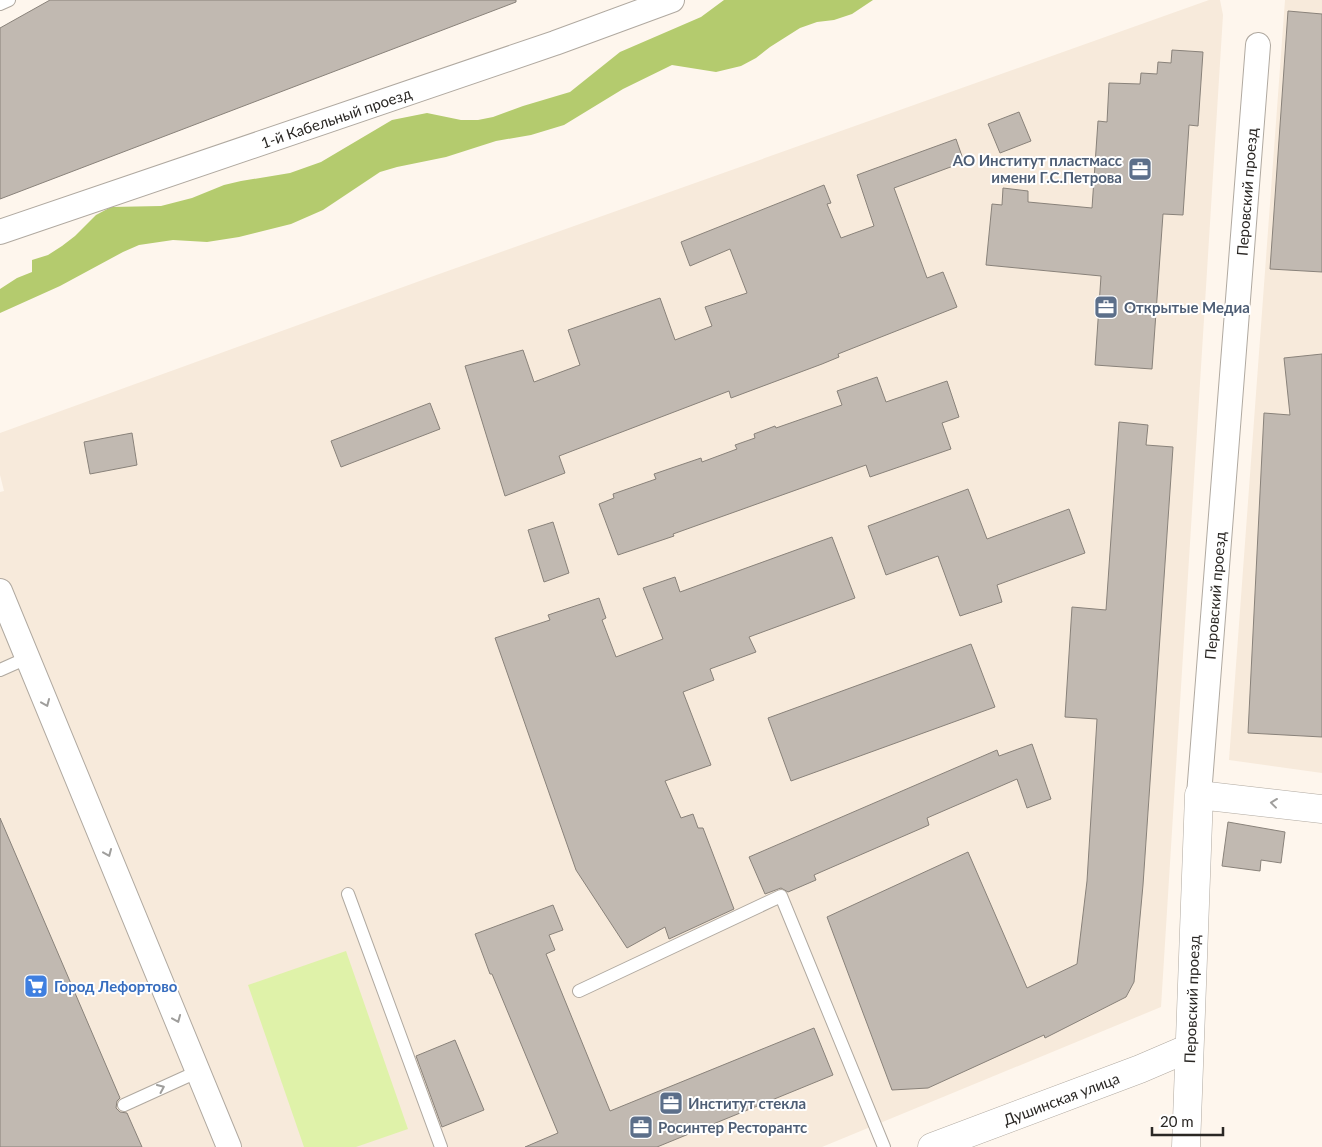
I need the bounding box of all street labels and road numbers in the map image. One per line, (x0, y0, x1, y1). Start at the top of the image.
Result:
street label: 1-й Кабельный проезд (258, 84, 414, 152)
street label: Перовский проезд (1232, 127, 1260, 257)
street label: Перовский проезд (1201, 531, 1229, 660)
street label: Перовский проезд (1180, 935, 1203, 1064)
street label: Душинская улица (1000, 1069, 1122, 1129)

